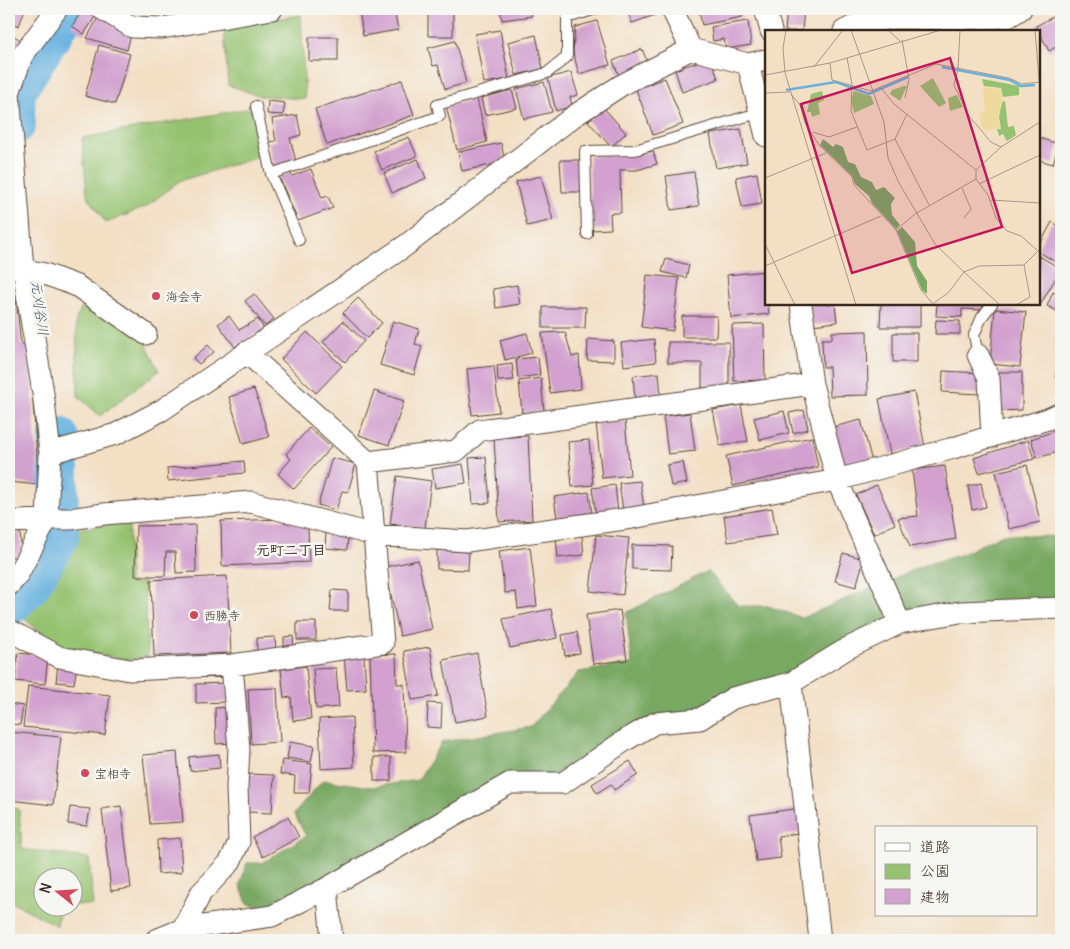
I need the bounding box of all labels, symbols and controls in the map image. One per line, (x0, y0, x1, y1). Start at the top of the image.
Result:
inset map (765, 30, 1040, 305)
water label: 元刈谷川 (27, 279, 53, 337)
place label: 海会寺 (166, 289, 202, 304)
marker: 海会寺 (150, 290, 162, 302)
district label: 元町二丁目 (256, 541, 326, 559)
place label: 西勝寺 (204, 608, 240, 623)
marker: 西勝寺 (188, 609, 200, 621)
place label: 宝相寺 (95, 766, 131, 781)
marker: 宝相寺 (79, 767, 91, 779)
legend (875, 826, 1038, 916)
text: 道路 (920, 837, 950, 856)
text: 公園 (920, 861, 950, 880)
north arrow (32, 866, 82, 916)
text: N (36, 881, 56, 895)
text: 建物 (920, 887, 950, 906)

